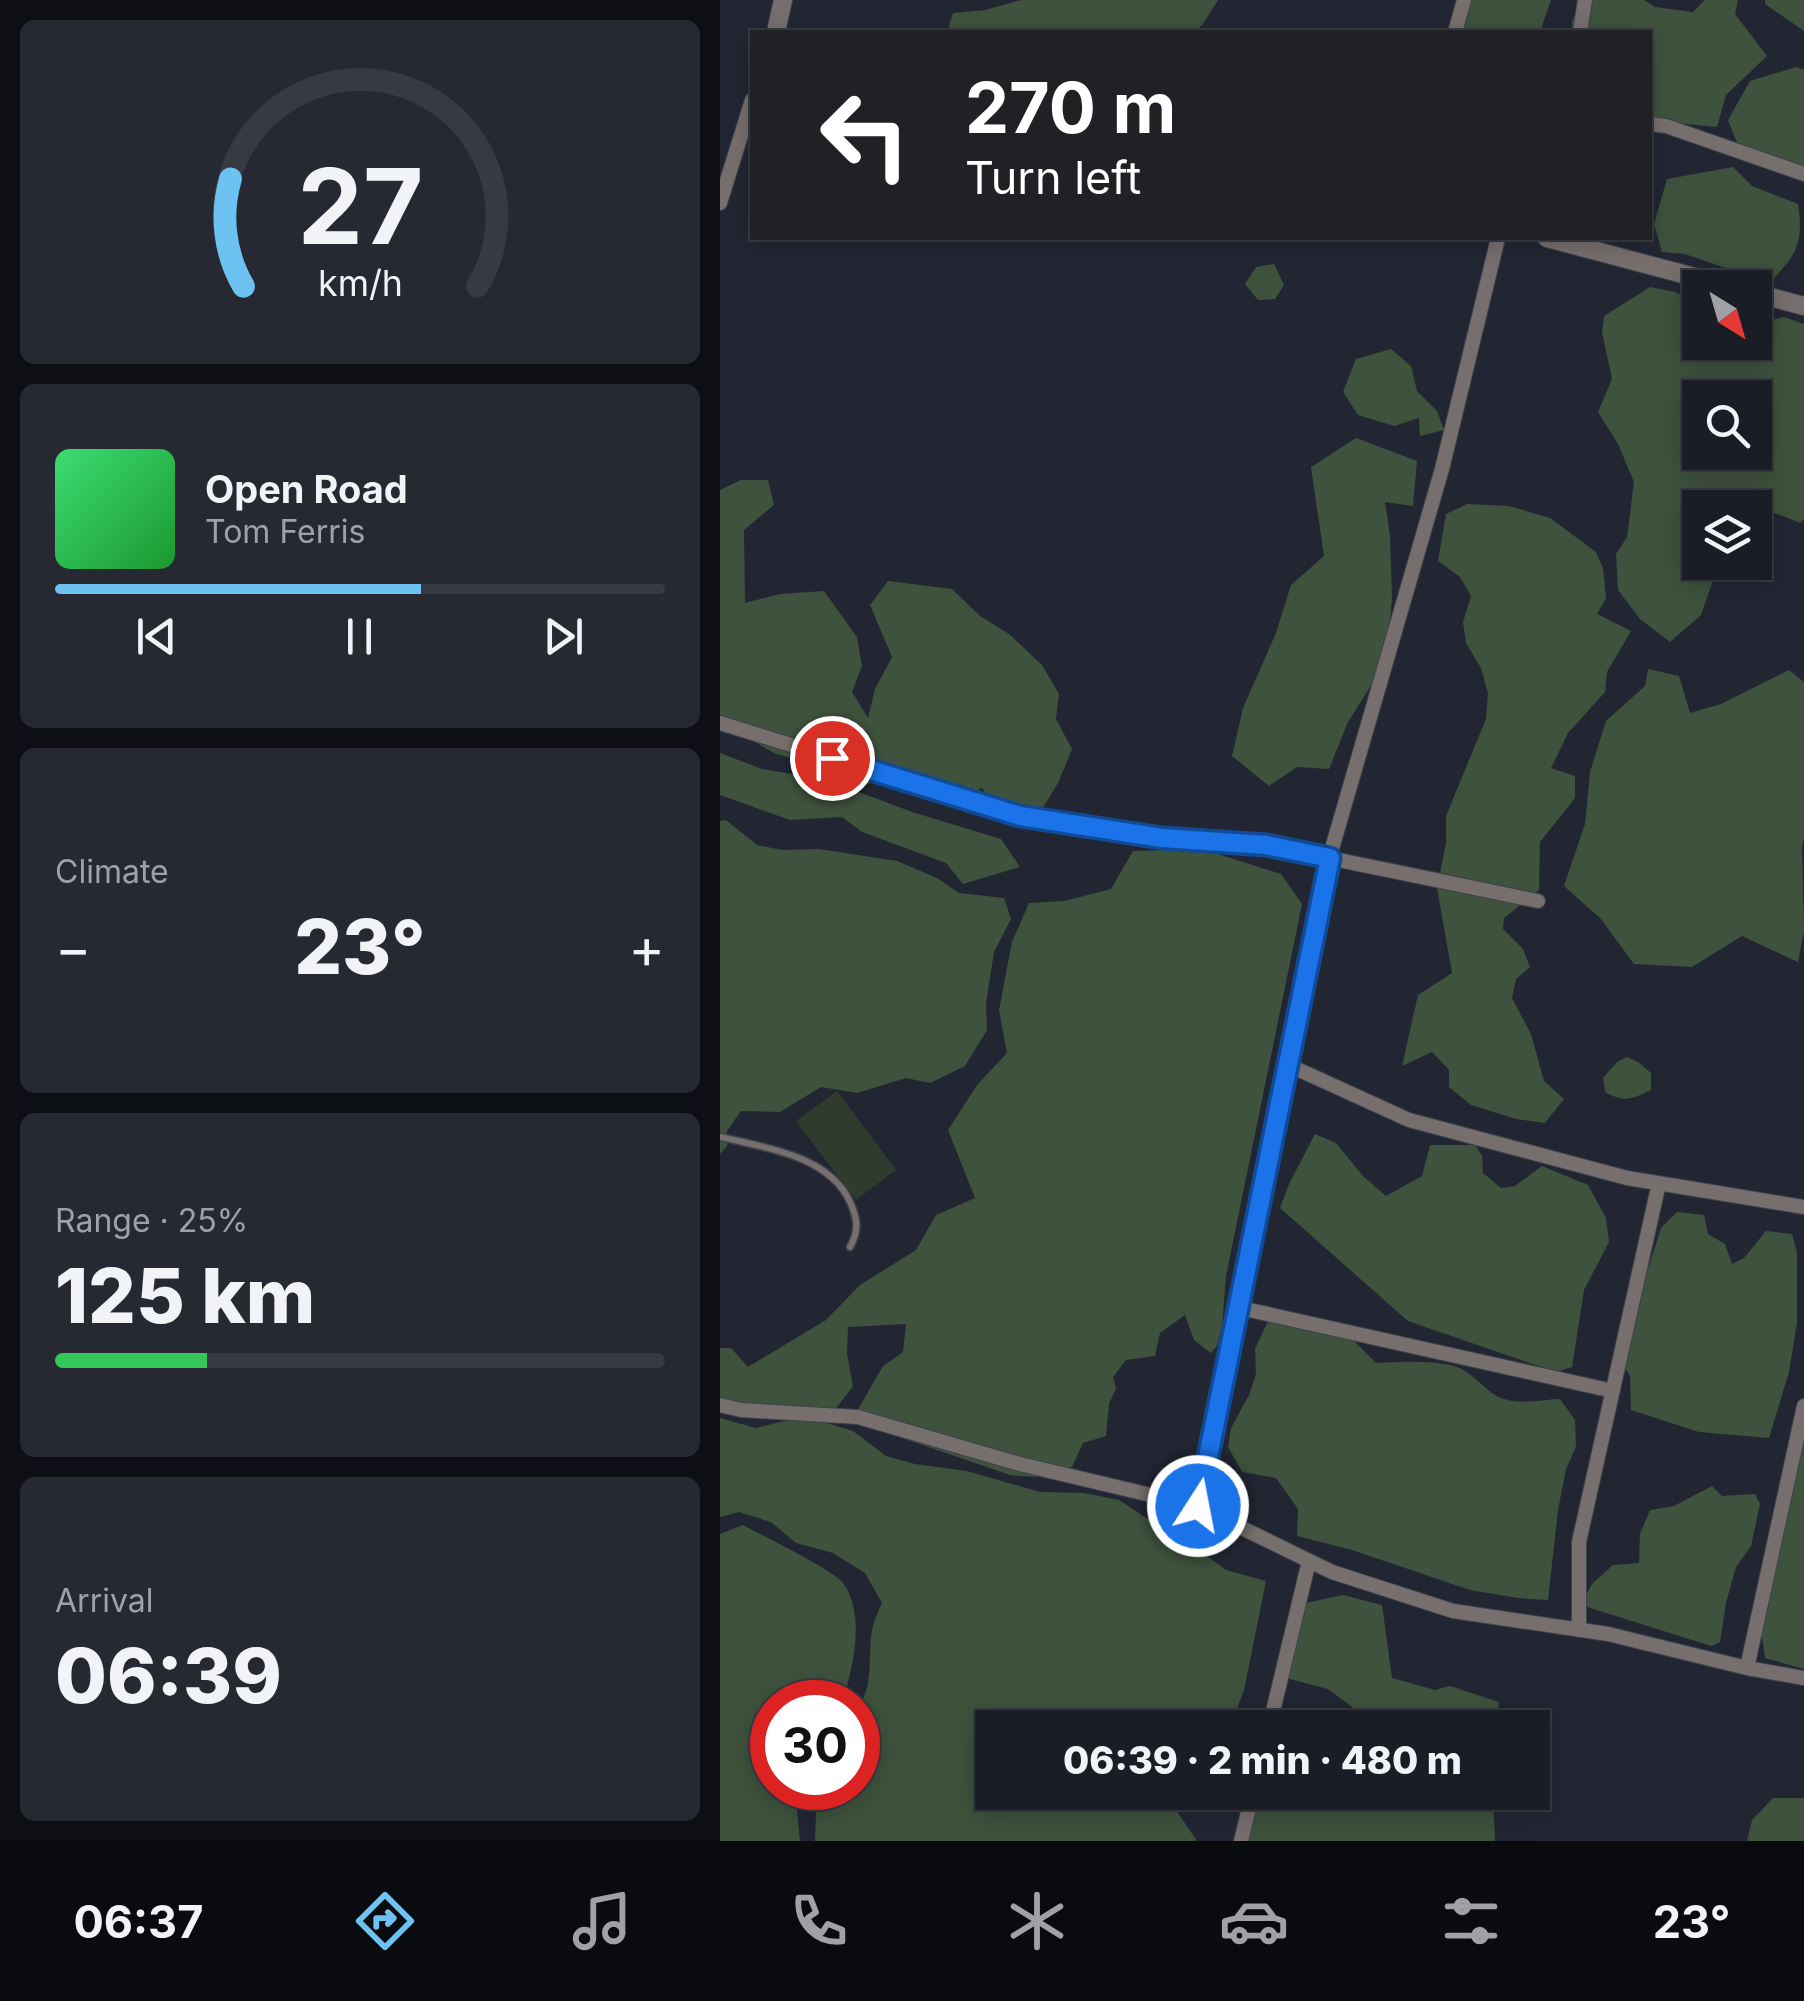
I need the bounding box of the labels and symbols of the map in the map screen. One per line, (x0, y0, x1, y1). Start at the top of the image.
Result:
north arrow (1682, 270, 1772, 360)
pin (790, 716, 875, 801)
position arrow (1146, 1454, 1250, 1558)
speed limit sign: 30 (750, 1680, 880, 1810)

